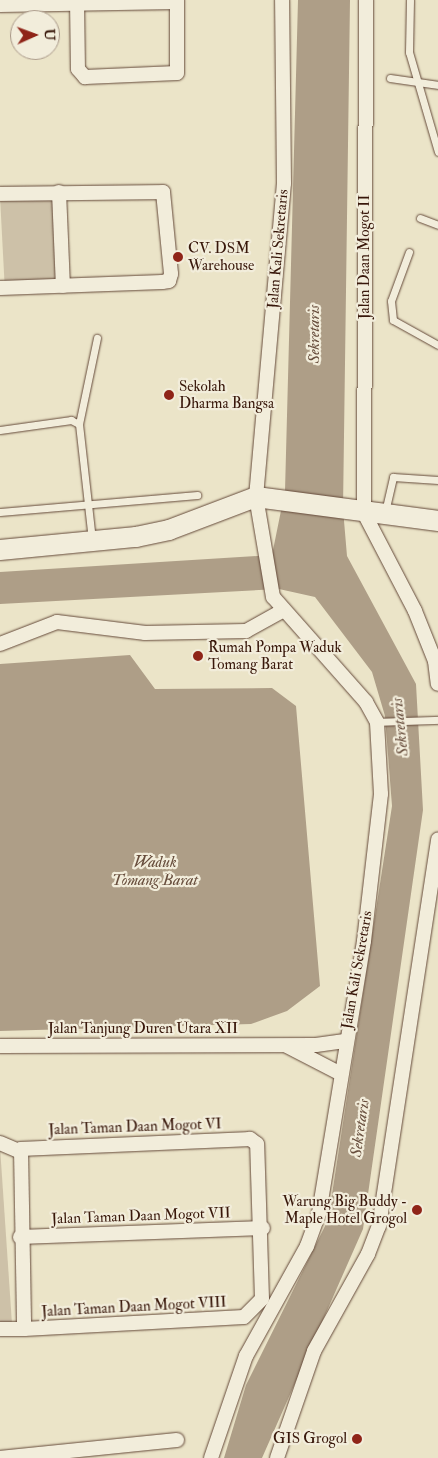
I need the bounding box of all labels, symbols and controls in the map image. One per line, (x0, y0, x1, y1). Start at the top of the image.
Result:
north arrow (10, 10, 60, 60)
text: U (41, 28, 58, 41)
street label: Jalan Kali Sekretaris (264, 189, 292, 309)
street label: Jalan Daan Mogot II (356, 195, 374, 319)
place label: CV. DSM Warehouse (188, 239, 254, 274)
marker: CV. DSM Warehouse (172, 251, 184, 263)
water label: Sekretaris (304, 305, 324, 363)
place label: Sekolah Dharma Bangsa (179, 377, 274, 412)
marker: Sekolah Dharma Bangsa (163, 389, 175, 401)
place label: Rumah Pompa Waduk Tomang Barat (208, 638, 342, 673)
marker: Rumah Pompa Waduk Tomang Barat (192, 650, 204, 662)
water label: Sekretaris (387, 697, 413, 757)
water label: Waduk Tomang Barat (112, 852, 198, 890)
street label: Jalan Kali Sekretaris (338, 909, 376, 1031)
street label: Jalan Tanjung Duren Utara XII (48, 1020, 238, 1038)
water label: Sekretaris (346, 1098, 374, 1158)
street label: Jalan Taman Daan Mogot VI (48, 1115, 222, 1139)
place label: Warung Big Buddy - Maple Hotel Grogol (283, 1192, 407, 1227)
street label: Jalan Taman Daan Mogot VII (51, 1204, 231, 1228)
marker: Warung Big Buddy - Maple Hotel Grogol (411, 1204, 423, 1216)
street label: Jalan Taman Daan Mogot VIII (41, 1293, 227, 1321)
place label: GIS Grogol (273, 1430, 347, 1448)
marker: GIS Grogol (351, 1433, 363, 1445)

